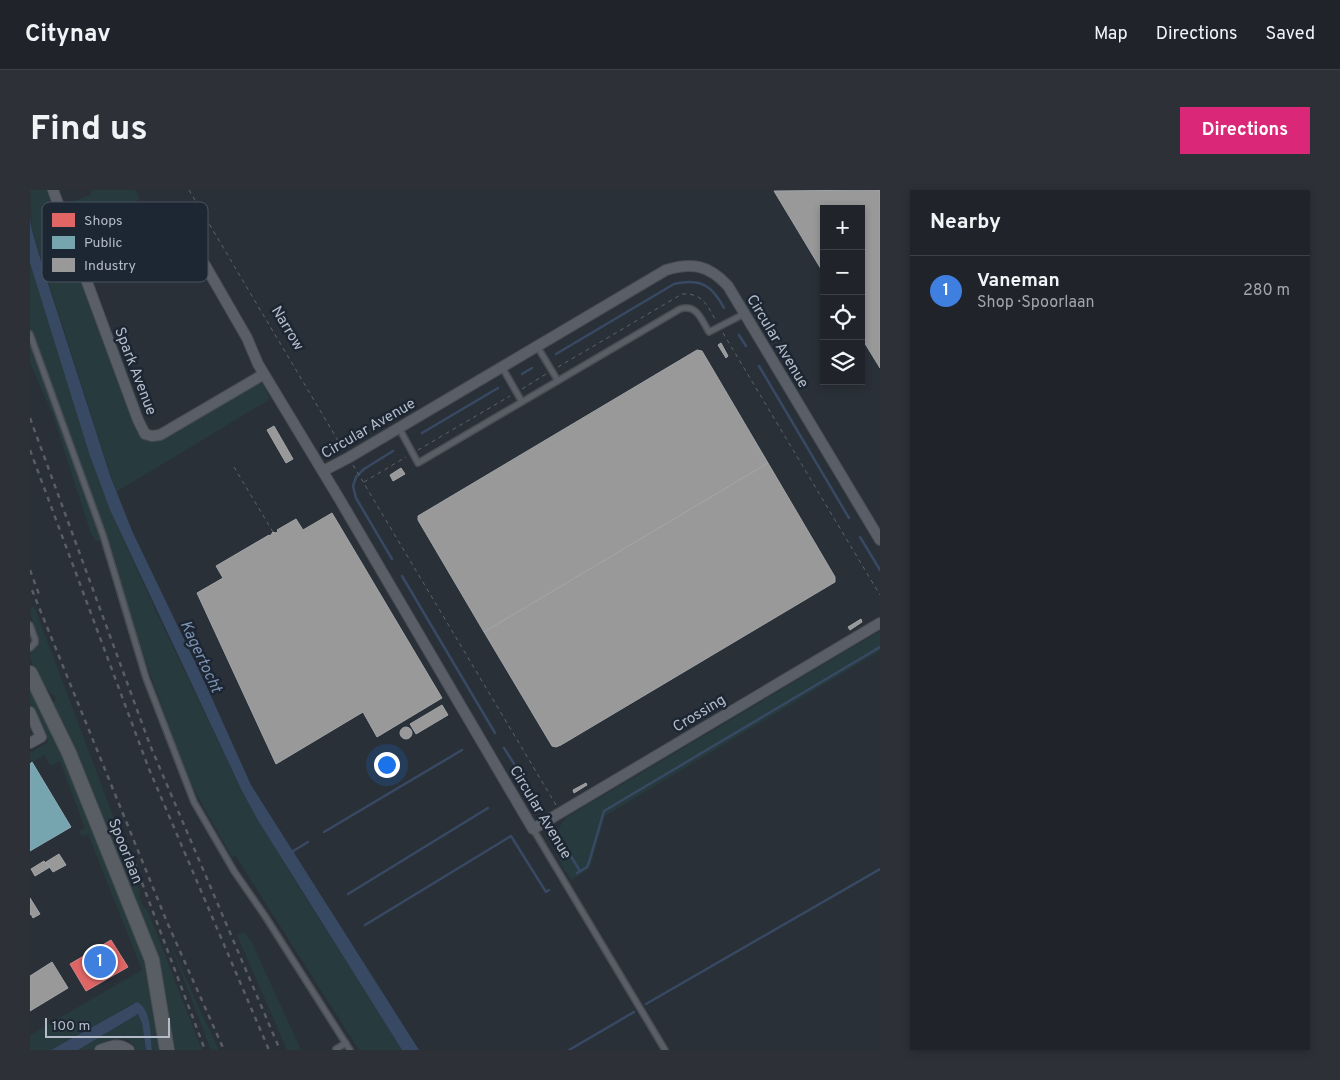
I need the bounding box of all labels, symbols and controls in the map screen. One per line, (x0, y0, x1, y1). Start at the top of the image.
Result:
text: Citynav (25, 20, 111, 50)
text: Map (1094, 23, 1128, 46)
text: Directions (1156, 23, 1238, 46)
text: Saved (1266, 23, 1315, 46)
button: Directions (1180, 107, 1310, 154)
text: Find us (30, 108, 148, 152)
legend (42, 202, 208, 282)
map controls (820, 205, 865, 385)
button: + (820, 205, 865, 250)
text: Nearby (930, 209, 1001, 236)
text: Shops (84, 213, 123, 230)
text: Public (84, 235, 123, 252)
button: − (820, 250, 865, 295)
text: Industry (84, 258, 136, 275)
text: Vaneman (977, 269, 1060, 293)
text: 1 (943, 281, 949, 301)
text: 280 m (1243, 281, 1290, 301)
street label: Circular Avenue (741, 292, 812, 392)
text: Shop · Spoorlaan (977, 293, 1095, 313)
button: locate (820, 295, 865, 340)
street label: Narrow (266, 303, 307, 355)
street label: Spark Avenue (109, 325, 160, 418)
button: layers (820, 340, 865, 385)
street label: Circular Avenue (318, 395, 419, 464)
water label: Kagertocht (175, 618, 226, 697)
street label: Crossing (670, 691, 730, 737)
your location (374, 752, 400, 778)
street label: Circular Avenue (504, 763, 575, 863)
street label: Spoorlaan (103, 816, 146, 887)
pin: 1 (84, 943, 116, 981)
scale bar (45, 1015, 170, 1038)
text: 100 m (52, 1018, 90, 1035)

